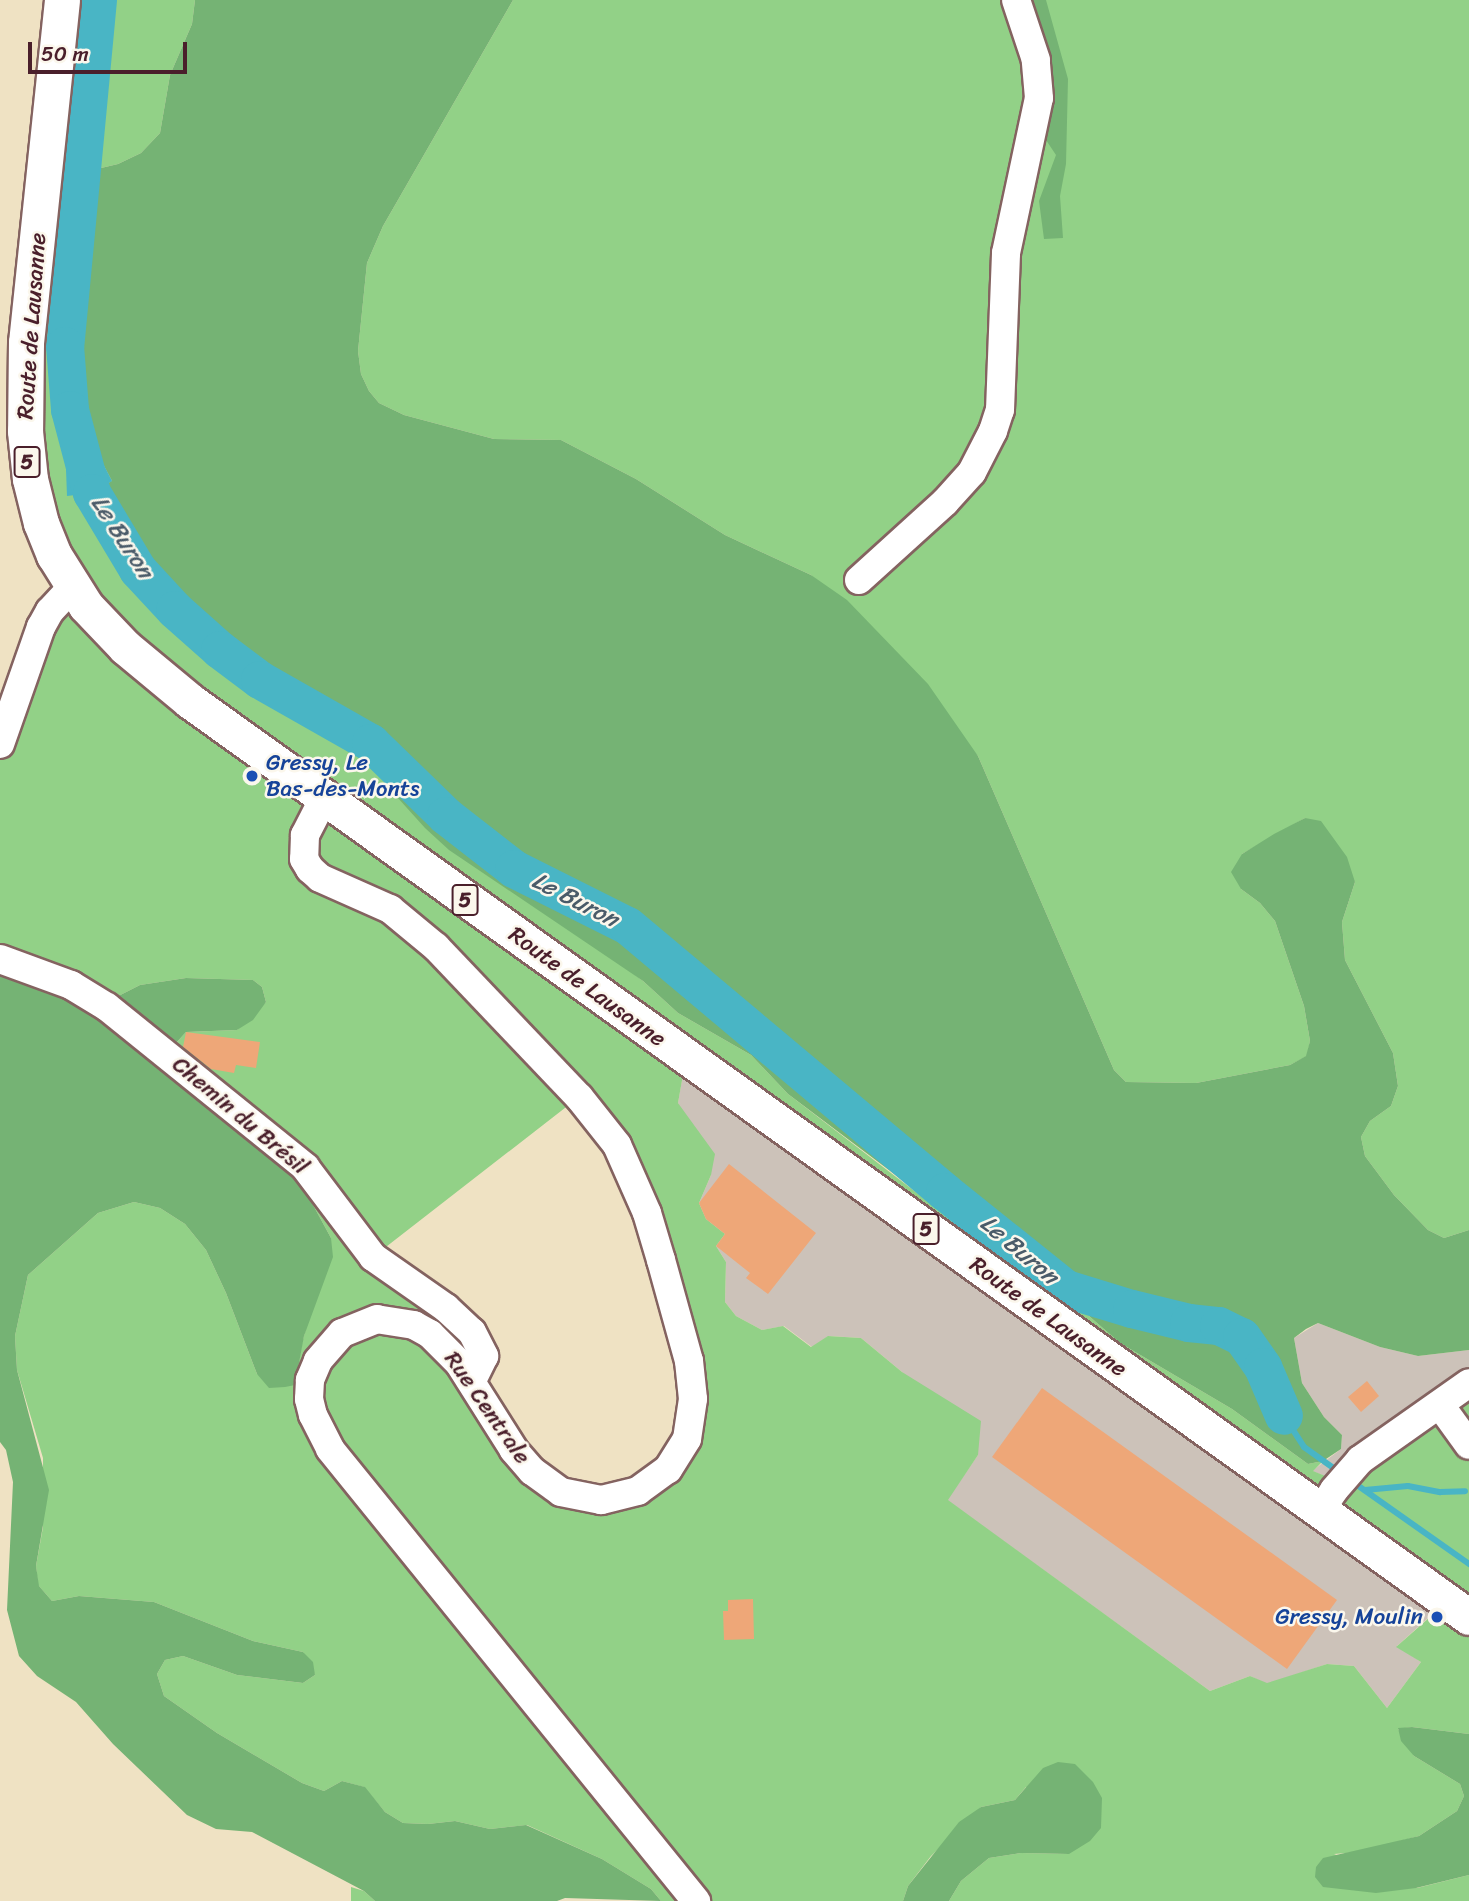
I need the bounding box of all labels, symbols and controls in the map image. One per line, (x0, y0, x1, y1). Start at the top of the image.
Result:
scale bar (32, 28, 191, 72)
text: 50 m (41, 35, 89, 73)
street label: Route de Lausanne (12, 231, 52, 421)
road number: 5 (13, 444, 41, 480)
water label: Le Buron (85, 490, 159, 584)
place label: Gressy, Le Bas-des-Monts (266, 749, 419, 803)
marker: Gressy, Le Bas-des-Monts (244, 768, 260, 784)
water label: Le Buron (527, 866, 623, 934)
road number: 5 (451, 883, 479, 918)
street label: Route de Lausanne (503, 920, 671, 1054)
street label: Chemin du Brésil (166, 1051, 314, 1181)
water label: Le Buron (974, 1209, 1064, 1291)
road number: 5 (912, 1212, 940, 1246)
street label: Route de Lausanne (964, 1250, 1132, 1384)
street label: Rue Centrale (438, 1346, 536, 1470)
place label: Gressy, Moulin (1275, 1603, 1423, 1631)
marker: Gressy, Moulin (1429, 1609, 1445, 1625)

